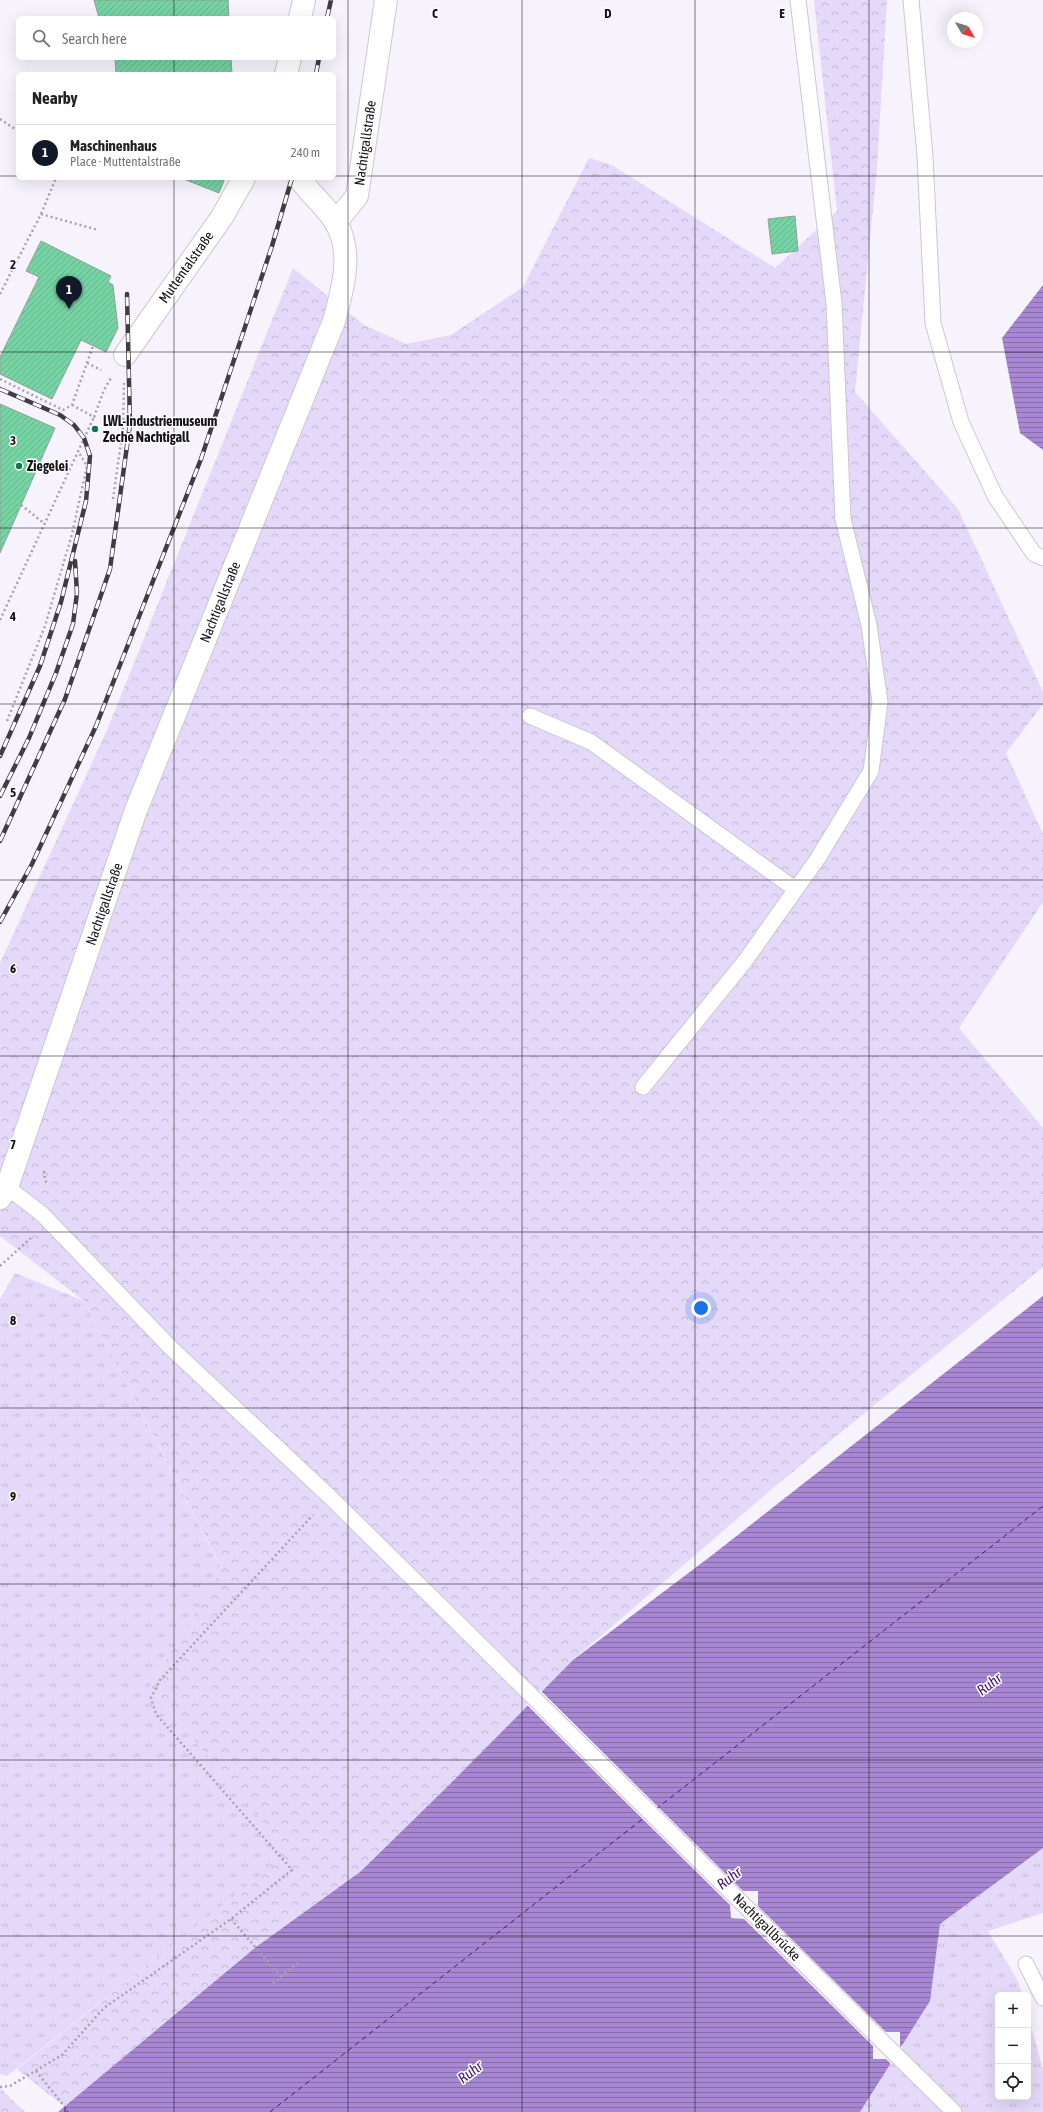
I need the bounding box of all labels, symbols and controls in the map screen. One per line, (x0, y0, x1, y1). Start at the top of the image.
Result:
text: C (432, 6, 438, 21)
text: D (604, 6, 612, 21)
text: E (779, 6, 785, 21)
north arrow (947, 12, 983, 48)
search box (16, 16, 336, 60)
icon: search (30, 27, 52, 49)
text: Search here (62, 30, 127, 47)
text: Nearby (32, 88, 78, 108)
street label: Nachtigallstraße (351, 99, 379, 187)
text: Maschinenhaus (70, 137, 157, 154)
text: 1 (42, 145, 48, 160)
text: 240 m (291, 145, 320, 160)
text: Place · Muttentalstraße (70, 154, 181, 169)
street label: Muttentalstraße (155, 228, 217, 306)
text: 2 (10, 257, 16, 272)
pin: 1 (56, 276, 82, 309)
place label: LWL-Industriemuseum Zeche Nachtigall (103, 413, 217, 445)
marker: LWL-Industriemuseum Zeche Nachtigall (90, 424, 100, 434)
text: 3 (10, 433, 16, 448)
place label: Ziegelei (27, 458, 68, 474)
marker: Ziegelei (14, 461, 24, 471)
street label: Nachtigallstraße (196, 559, 244, 645)
text: 4 (9, 609, 16, 624)
text: 5 (10, 785, 16, 800)
street label: Nachtigallstraße (82, 861, 126, 947)
text: 6 (10, 961, 16, 976)
text: 7 (10, 1137, 16, 1152)
your location (691, 1298, 711, 1318)
text: 8 (10, 1313, 16, 1328)
text: 9 (10, 1489, 16, 1504)
water label: Ruhr (973, 1669, 1005, 1699)
water label: Ruhr (713, 1863, 745, 1893)
street label: Nachtigallbrücke (730, 1890, 804, 1964)
map controls (995, 1992, 1031, 2100)
button: + (995, 1992, 1031, 2028)
button: − (995, 2028, 1031, 2064)
water label: Ruhr (454, 2057, 486, 2087)
button: locate (995, 2064, 1031, 2100)

